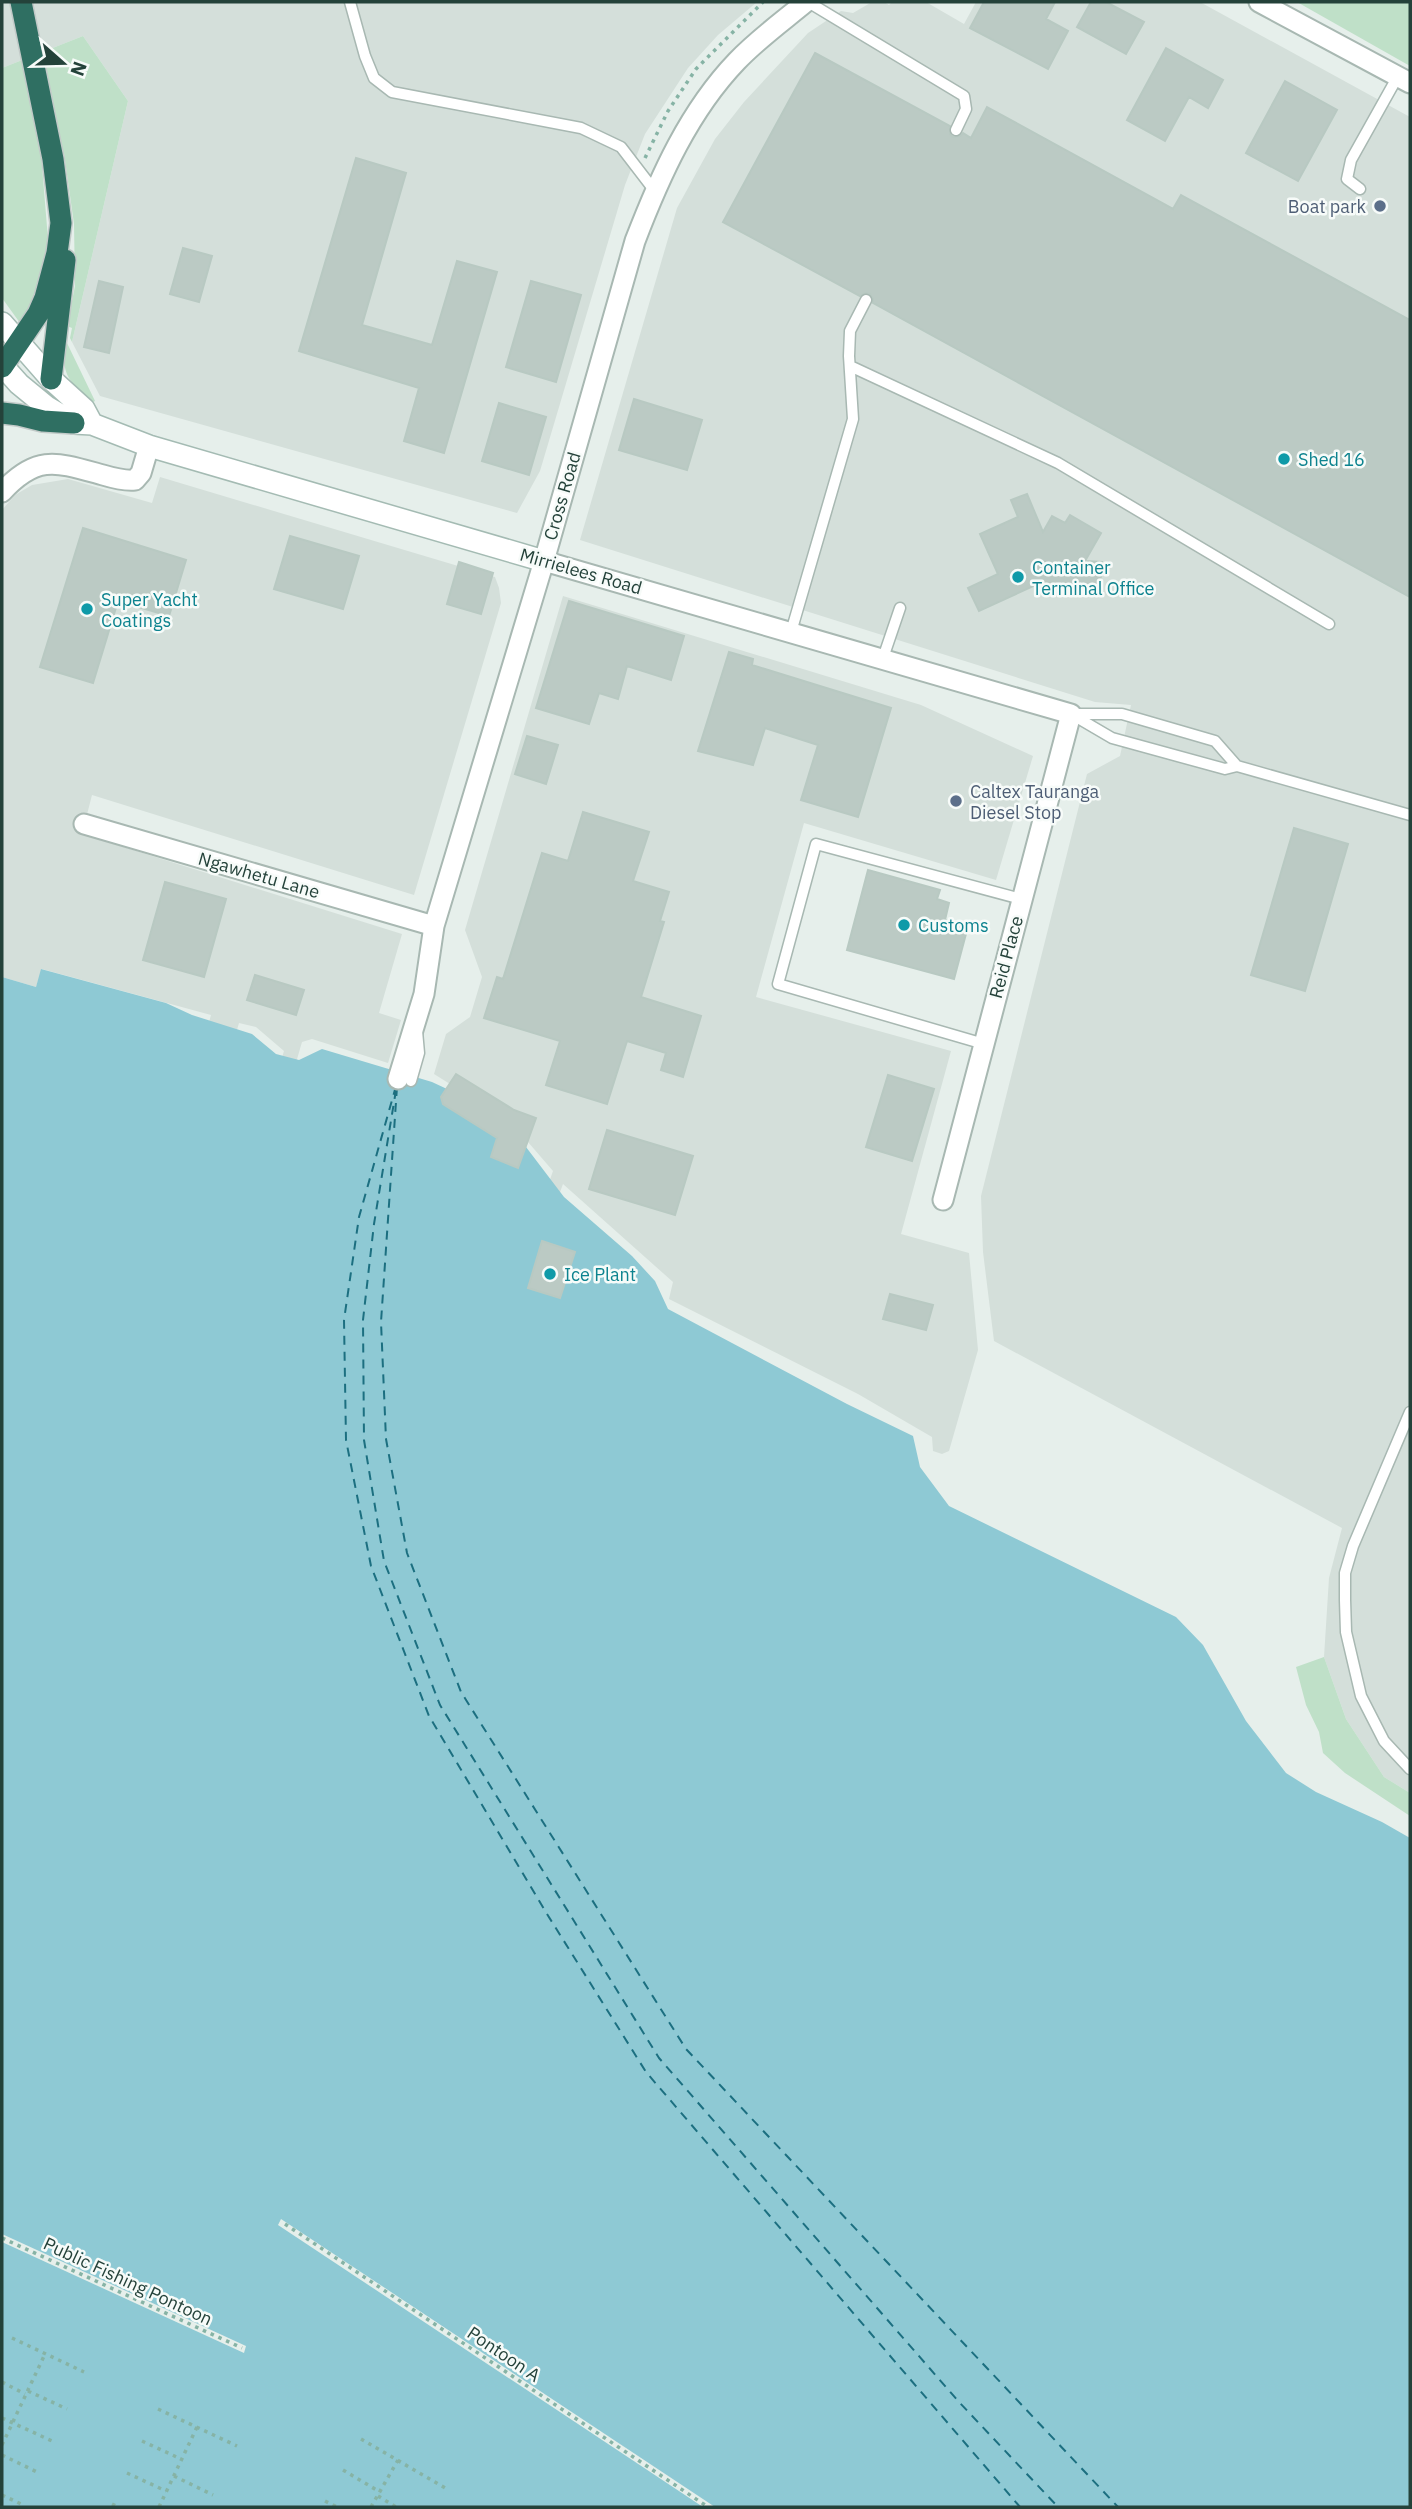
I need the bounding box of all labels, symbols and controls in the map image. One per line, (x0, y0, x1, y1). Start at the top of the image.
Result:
north arrow (28, 28, 98, 98)
text: N (65, 58, 93, 79)
place label: Boat park (1288, 195, 1367, 218)
marker: Boat park (1372, 198, 1388, 214)
place label: Shed 16 (1298, 448, 1365, 471)
street label: Cross Road (538, 449, 586, 543)
marker: Shed 16 (1276, 451, 1292, 467)
street label: Mirrielees Road (517, 543, 645, 599)
place label: Container Terminal Office (1032, 556, 1155, 600)
marker: Container Terminal Office (1010, 569, 1026, 585)
place label: Super Yacht Coatings (101, 588, 198, 632)
marker: Super Yacht Coatings (79, 601, 95, 617)
place label: Caltex Tauranga Diesel Stop (970, 780, 1100, 824)
marker: Caltex Tauranga Diesel Stop (948, 793, 964, 809)
street label: Ngawhetu Lane (196, 847, 322, 903)
street label: Reid Place (984, 913, 1028, 1001)
place label: Customs (918, 914, 989, 937)
marker: Customs (896, 917, 912, 933)
place label: Ice Plant (564, 1263, 636, 1286)
marker: Ice Plant (542, 1266, 558, 1282)
street label: Public Fishing Pontoon (40, 2232, 216, 2330)
street label: Pontoon A (463, 2321, 545, 2387)

